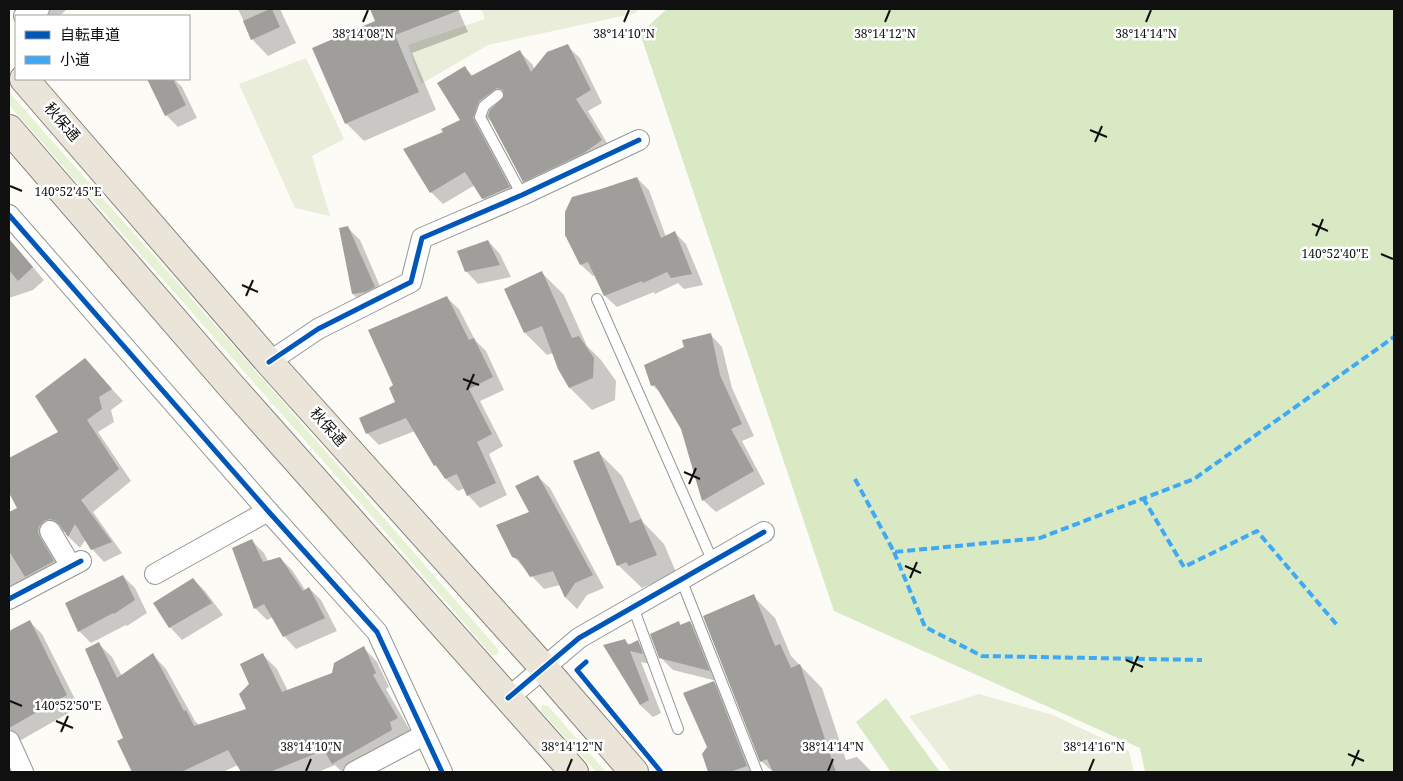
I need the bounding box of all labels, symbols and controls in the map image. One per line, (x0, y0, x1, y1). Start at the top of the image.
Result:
legend (15, 15, 190, 80)
text: 自転車道 (60, 24, 120, 44)
text: 38°14'08"N (332, 25, 394, 42)
text: 38°14'10"N (593, 25, 655, 42)
text: 38°14'12"N (854, 25, 916, 42)
text: 38°14'14"N (1115, 25, 1177, 42)
text: 小道 (60, 49, 90, 69)
street label: 秋保通 (40, 98, 85, 145)
text: 140°52'45"E (35, 183, 101, 200)
text: 140°52'40"E (1302, 245, 1368, 262)
street label: 秋保通 (306, 403, 351, 450)
text: 140°52'50"E (35, 697, 101, 714)
text: 38°14'10"N (280, 738, 342, 755)
text: 38°14'12"N (541, 738, 603, 755)
text: 38°14'14"N (802, 738, 864, 755)
text: 38°14'16"N (1063, 738, 1125, 755)

